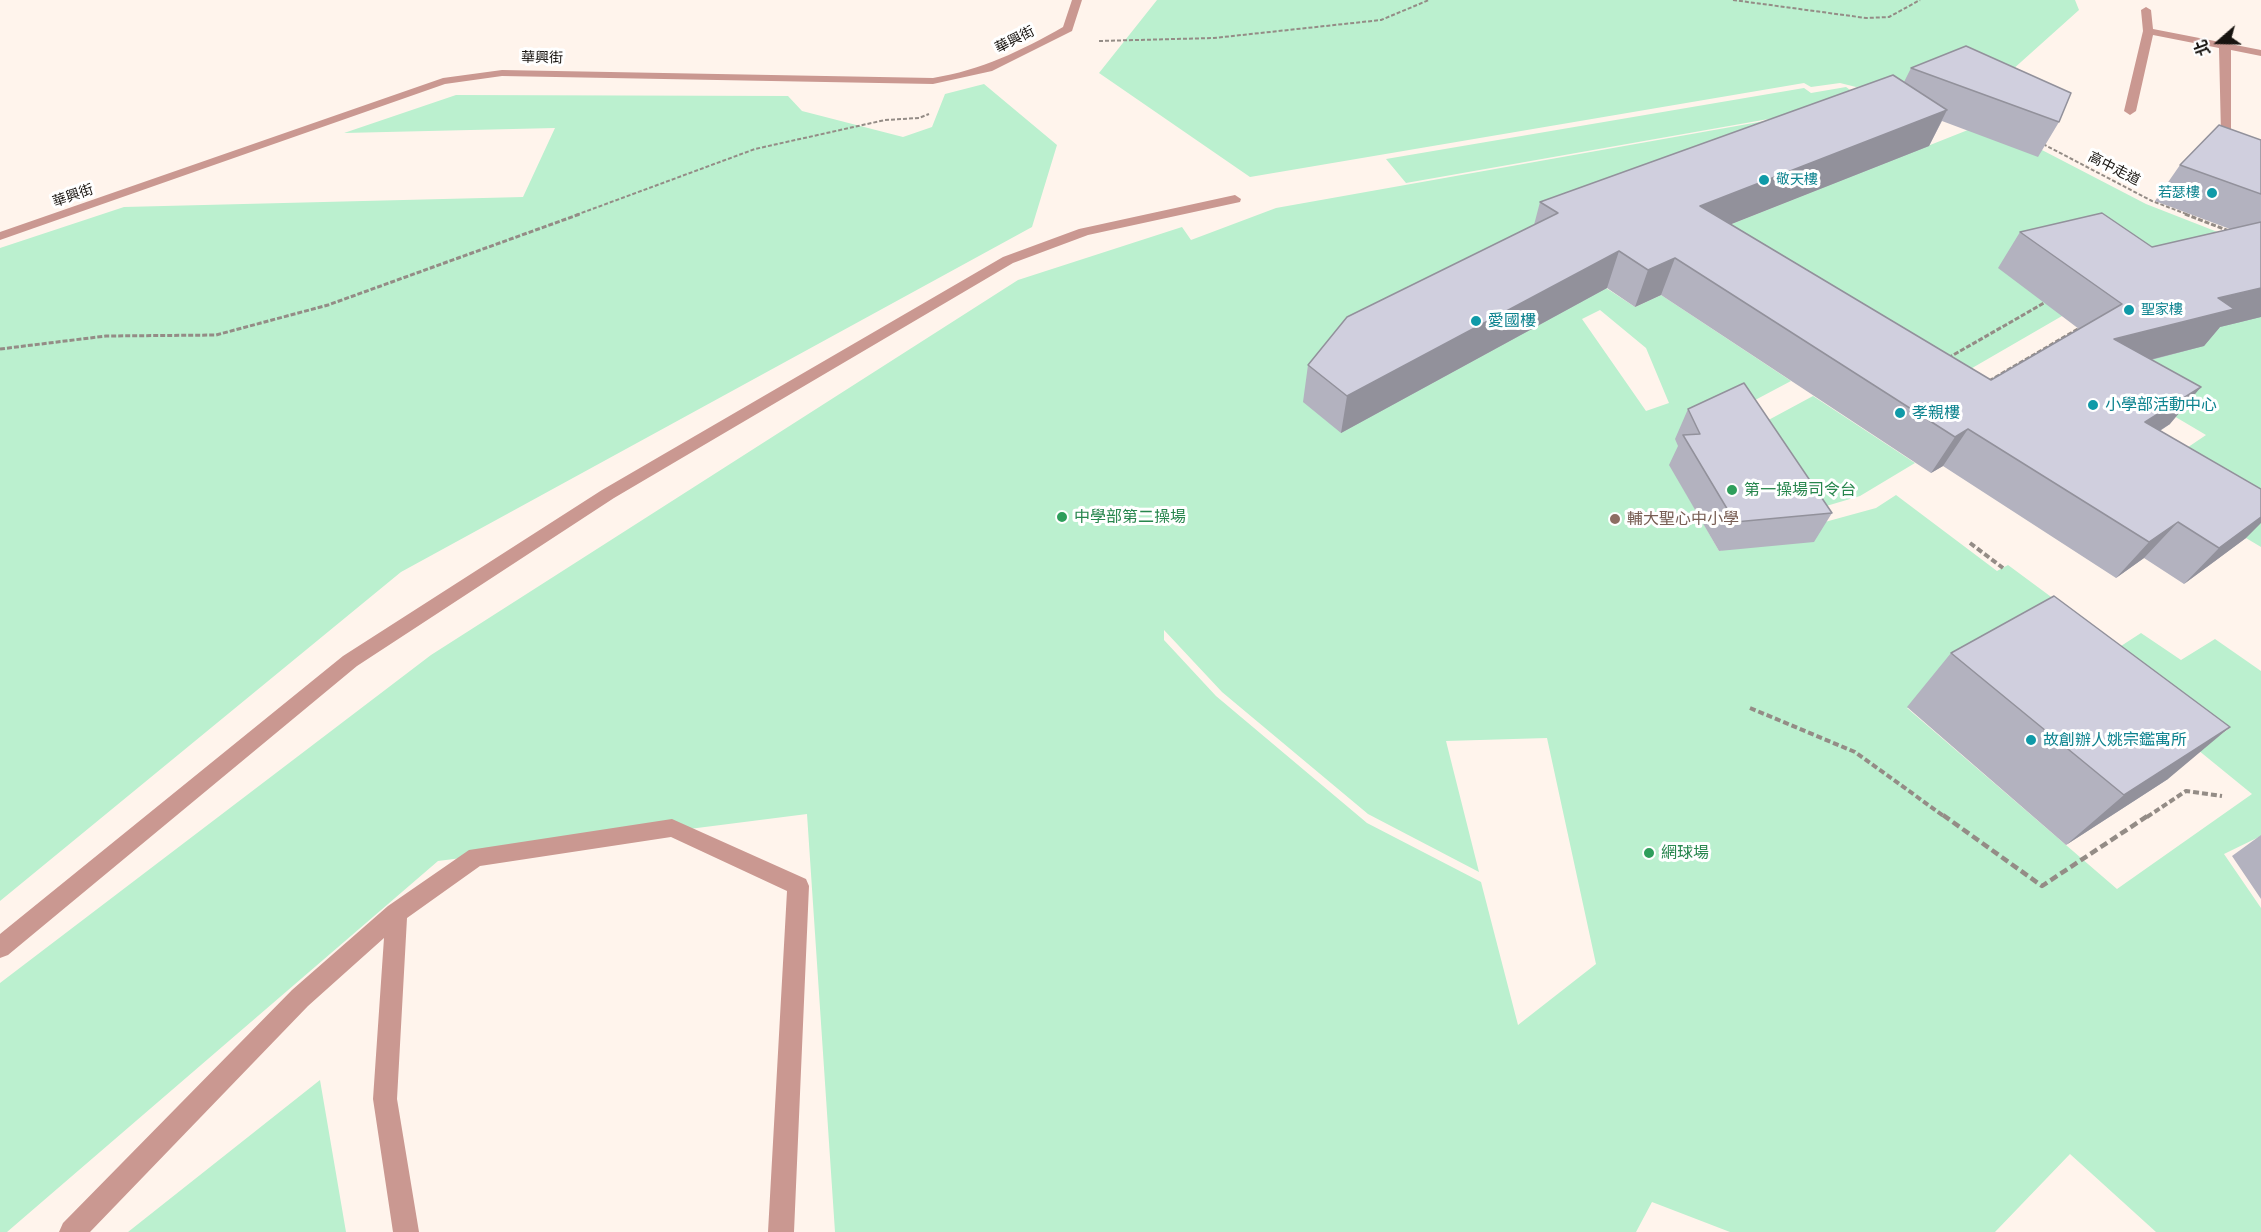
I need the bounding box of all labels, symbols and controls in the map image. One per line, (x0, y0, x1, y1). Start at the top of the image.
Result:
north arrow (2189, 12, 2249, 72)
street label: 華興街 (992, 23, 1038, 57)
text: 北 (2190, 37, 2214, 59)
street label: 華興街 (521, 49, 563, 67)
street label: 高中走道 (2085, 149, 2143, 189)
place label: 敬天樓 (1776, 172, 1818, 188)
marker: 敬天樓 (1757, 173, 1771, 187)
street label: 華興街 (50, 181, 96, 211)
place label: 若瑟樓 (2158, 185, 2200, 201)
marker: 若瑟樓 (2205, 186, 2219, 200)
place label: 聖家樓 (2141, 302, 2183, 318)
marker: 聖家樓 (2122, 303, 2136, 317)
place label: 愛國樓 (1488, 311, 1536, 331)
marker: 愛國樓 (1469, 314, 1483, 328)
place label: 小學部活動中心 (2105, 395, 2217, 415)
marker: 小學部活動中心 (2086, 398, 2100, 412)
place label: 孝親樓 (1912, 403, 1960, 423)
marker: 孝親樓 (1893, 406, 1907, 420)
place label: 第一操場司令台 (1744, 480, 1856, 500)
marker: 第一操場司令台 (1725, 483, 1739, 497)
place label: 中學部第二操場 (1074, 507, 1186, 527)
place label: 輔大聖心中小學 (1627, 509, 1739, 529)
marker: 中學部第二操場 (1055, 510, 1069, 524)
marker: 輔大聖心中小學 (1608, 512, 1622, 526)
place label: 故創辦人姚宗鑑寓所 (2043, 730, 2187, 750)
marker: 故創辦人姚宗鑑寓所 (2024, 733, 2038, 747)
place label: 網球場 (1661, 843, 1709, 863)
marker: 網球場 (1642, 846, 1656, 860)

